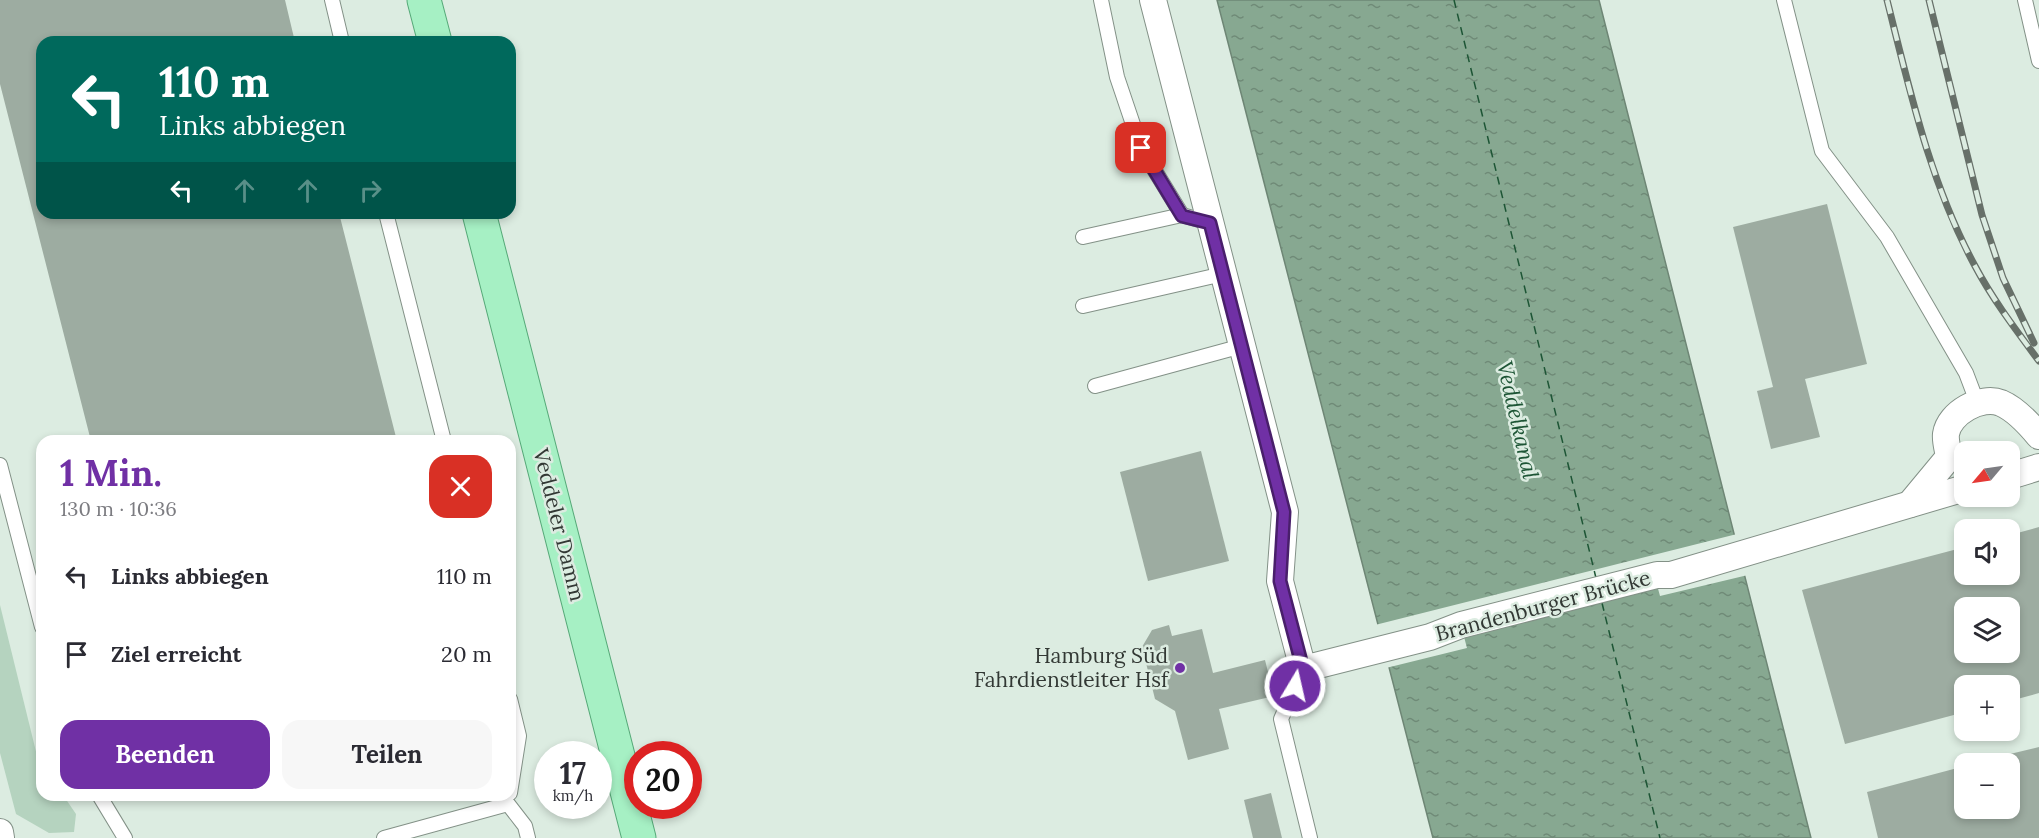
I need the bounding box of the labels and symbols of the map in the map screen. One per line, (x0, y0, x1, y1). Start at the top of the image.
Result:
pin (1115, 122, 1166, 173)
water label: Veddelkanal (1491, 358, 1545, 482)
north arrow (1954, 441, 2020, 507)
street label: Veddeler Damm (527, 445, 592, 604)
street label: Brandenburger Brücke (1432, 564, 1653, 647)
place label: Hamburg Süd Fahrdienstleiter Hsf (974, 642, 1170, 693)
position arrow (1263, 654, 1327, 718)
marker: Hamburg Süd Fahrdienstleiter Hsf (1173, 661, 1187, 675)
speed limit sign: 20 (624, 741, 702, 819)

